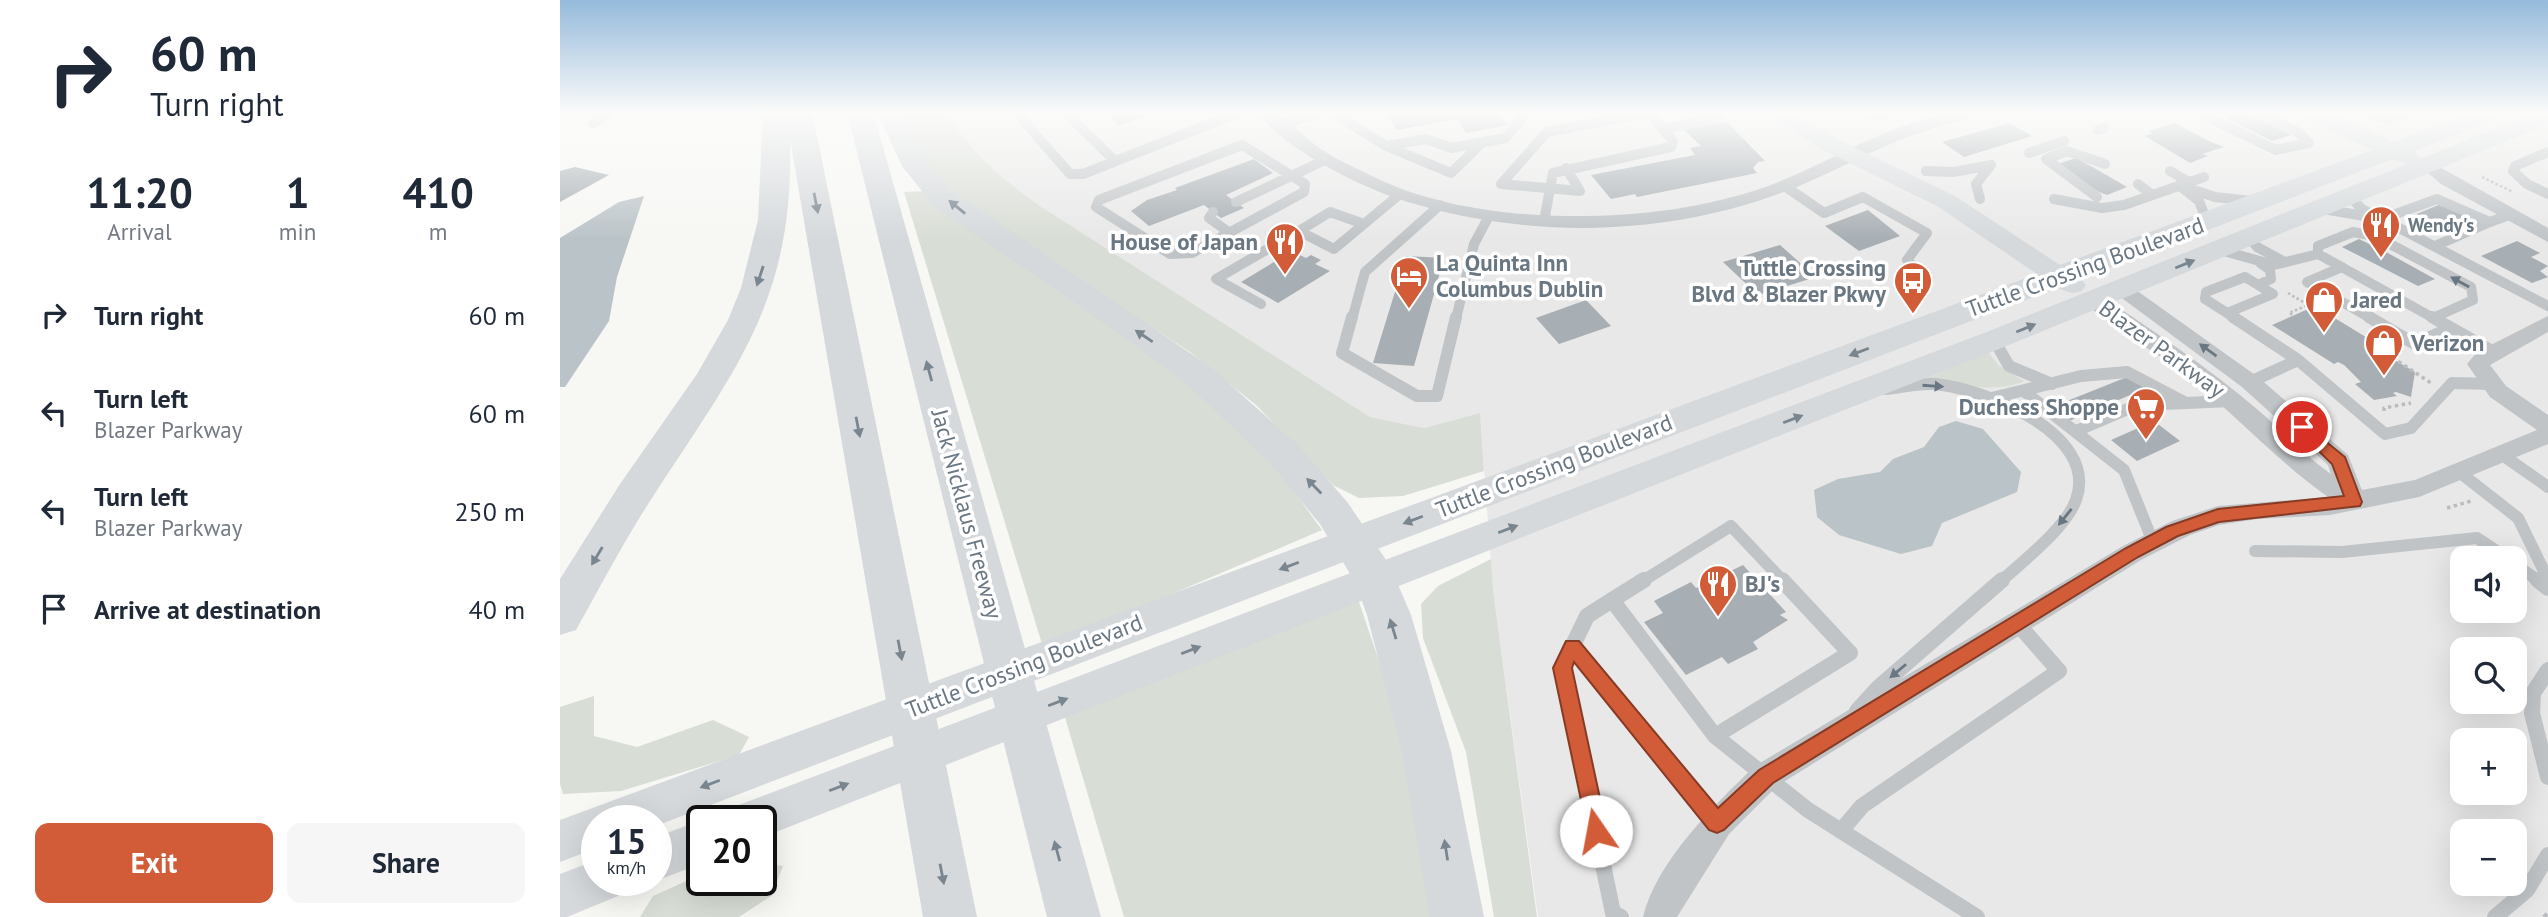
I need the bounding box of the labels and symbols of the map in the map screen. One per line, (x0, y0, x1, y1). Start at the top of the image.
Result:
one-way arrow (811, 192, 822, 214)
one-way arrow (948, 200, 966, 215)
restaurant icon: Wendy's (2360, 204, 2402, 259)
street label: Tuttle Crossing Boulevard (1962, 210, 2208, 323)
place label: Wendy's (2408, 213, 2474, 237)
restaurant icon: House of Japan (1264, 221, 1306, 276)
place label: House of Japan (1110, 227, 1258, 256)
place label: La Quinta Inn Columbus Dublin (1436, 248, 1603, 303)
place label: Tuttle Crossing Blvd & Blazer Pkwy (1691, 253, 1887, 308)
hotel icon: La Quinta Inn Columbus Dublin (1388, 255, 1430, 310)
one-way arrow (2175, 258, 2196, 269)
bus stop icon: Tuttle Crossing Blvd & Blazer Pkwy (1892, 260, 1934, 315)
one-way arrow (754, 266, 765, 287)
one-way arrow (2451, 276, 2470, 288)
shop icon: Jared (2303, 279, 2345, 334)
place label: Jared (2350, 285, 2402, 314)
street label: Blazer Parkway (2094, 293, 2231, 404)
one-way arrow (2015, 322, 2036, 333)
shop icon: Verizon (2363, 322, 2405, 377)
place label: Verizon (2410, 328, 2484, 357)
one-way arrow (1135, 329, 1153, 343)
one-way arrow (2199, 343, 2217, 357)
one-way arrow (1848, 347, 1869, 358)
one-way arrow (923, 360, 933, 381)
one-way arrow (1922, 380, 1944, 391)
supermarket icon: Duchess Shoppe (2125, 386, 2167, 441)
place label: Duchess Shoppe (1959, 392, 2119, 421)
pin (2272, 397, 2332, 457)
street label: Jack Nicklaus Freeway (925, 405, 1010, 622)
street label: Tuttle Crossing Boulevard (1431, 407, 1676, 524)
one-way arrow (1782, 414, 1803, 425)
one-way arrow (853, 416, 864, 438)
one-way arrow (1305, 478, 1322, 495)
one-way arrow (2057, 507, 2072, 525)
one-way arrow (1402, 514, 1423, 525)
one-way arrow (1498, 524, 1519, 535)
one-way arrow (591, 546, 603, 565)
one-way arrow (1279, 561, 1300, 572)
restaurant icon: BJ's (1697, 563, 1739, 618)
place label: BJ's (1745, 569, 1780, 598)
street label: Tuttle Crossing Boulevard (901, 607, 1146, 724)
one-way arrow (1387, 618, 1398, 639)
one-way arrow (895, 639, 906, 661)
one-way arrow (1181, 645, 1202, 656)
one-way arrow (1889, 663, 1907, 679)
one-way arrow (1048, 696, 1069, 707)
one-way arrow (699, 779, 720, 790)
one-way arrow (828, 782, 849, 793)
position arrow (1559, 794, 1633, 868)
speed limit sign: 20 (686, 805, 777, 896)
one-way arrow (1440, 838, 1451, 860)
one-way arrow (1051, 840, 1062, 862)
one-way arrow (937, 863, 948, 885)

